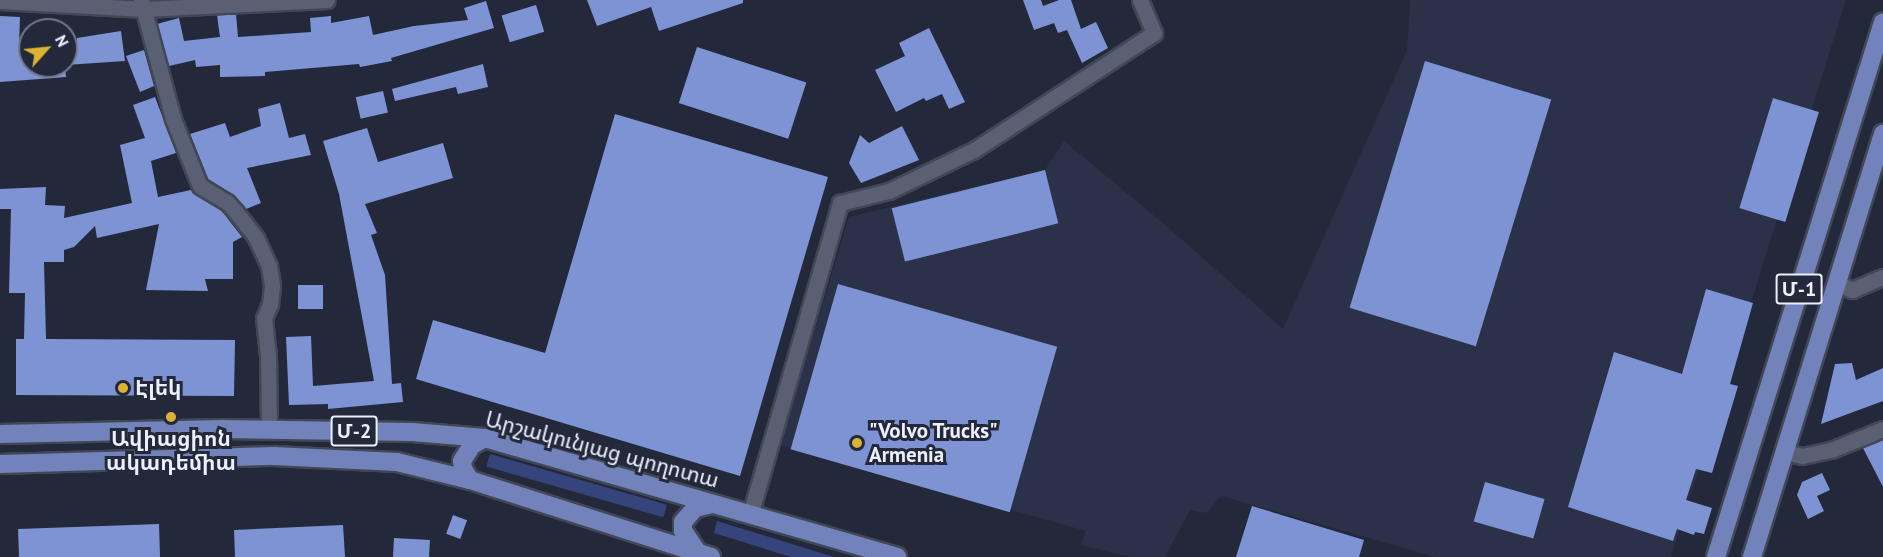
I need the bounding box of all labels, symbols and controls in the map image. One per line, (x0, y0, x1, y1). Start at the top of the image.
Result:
north arrow (18, 18, 78, 78)
text: N (51, 32, 74, 50)
road number: Մ-1 (1775, 272, 1823, 306)
place label: Էլեկ (135, 375, 182, 401)
marker: Էլեկ (116, 381, 130, 395)
street label: Արշակունյաց պողոտա (483, 407, 721, 493)
marker: Ավիացիոն ակադեմիա (164, 410, 178, 424)
road number: Մ-2 (330, 414, 378, 448)
place label: "Volvo Trucks" Armenia (869, 418, 998, 468)
place label: Ավիացիոն ակադեմիա (106, 426, 236, 476)
marker: "Volvo Trucks" Armenia (850, 436, 864, 450)

